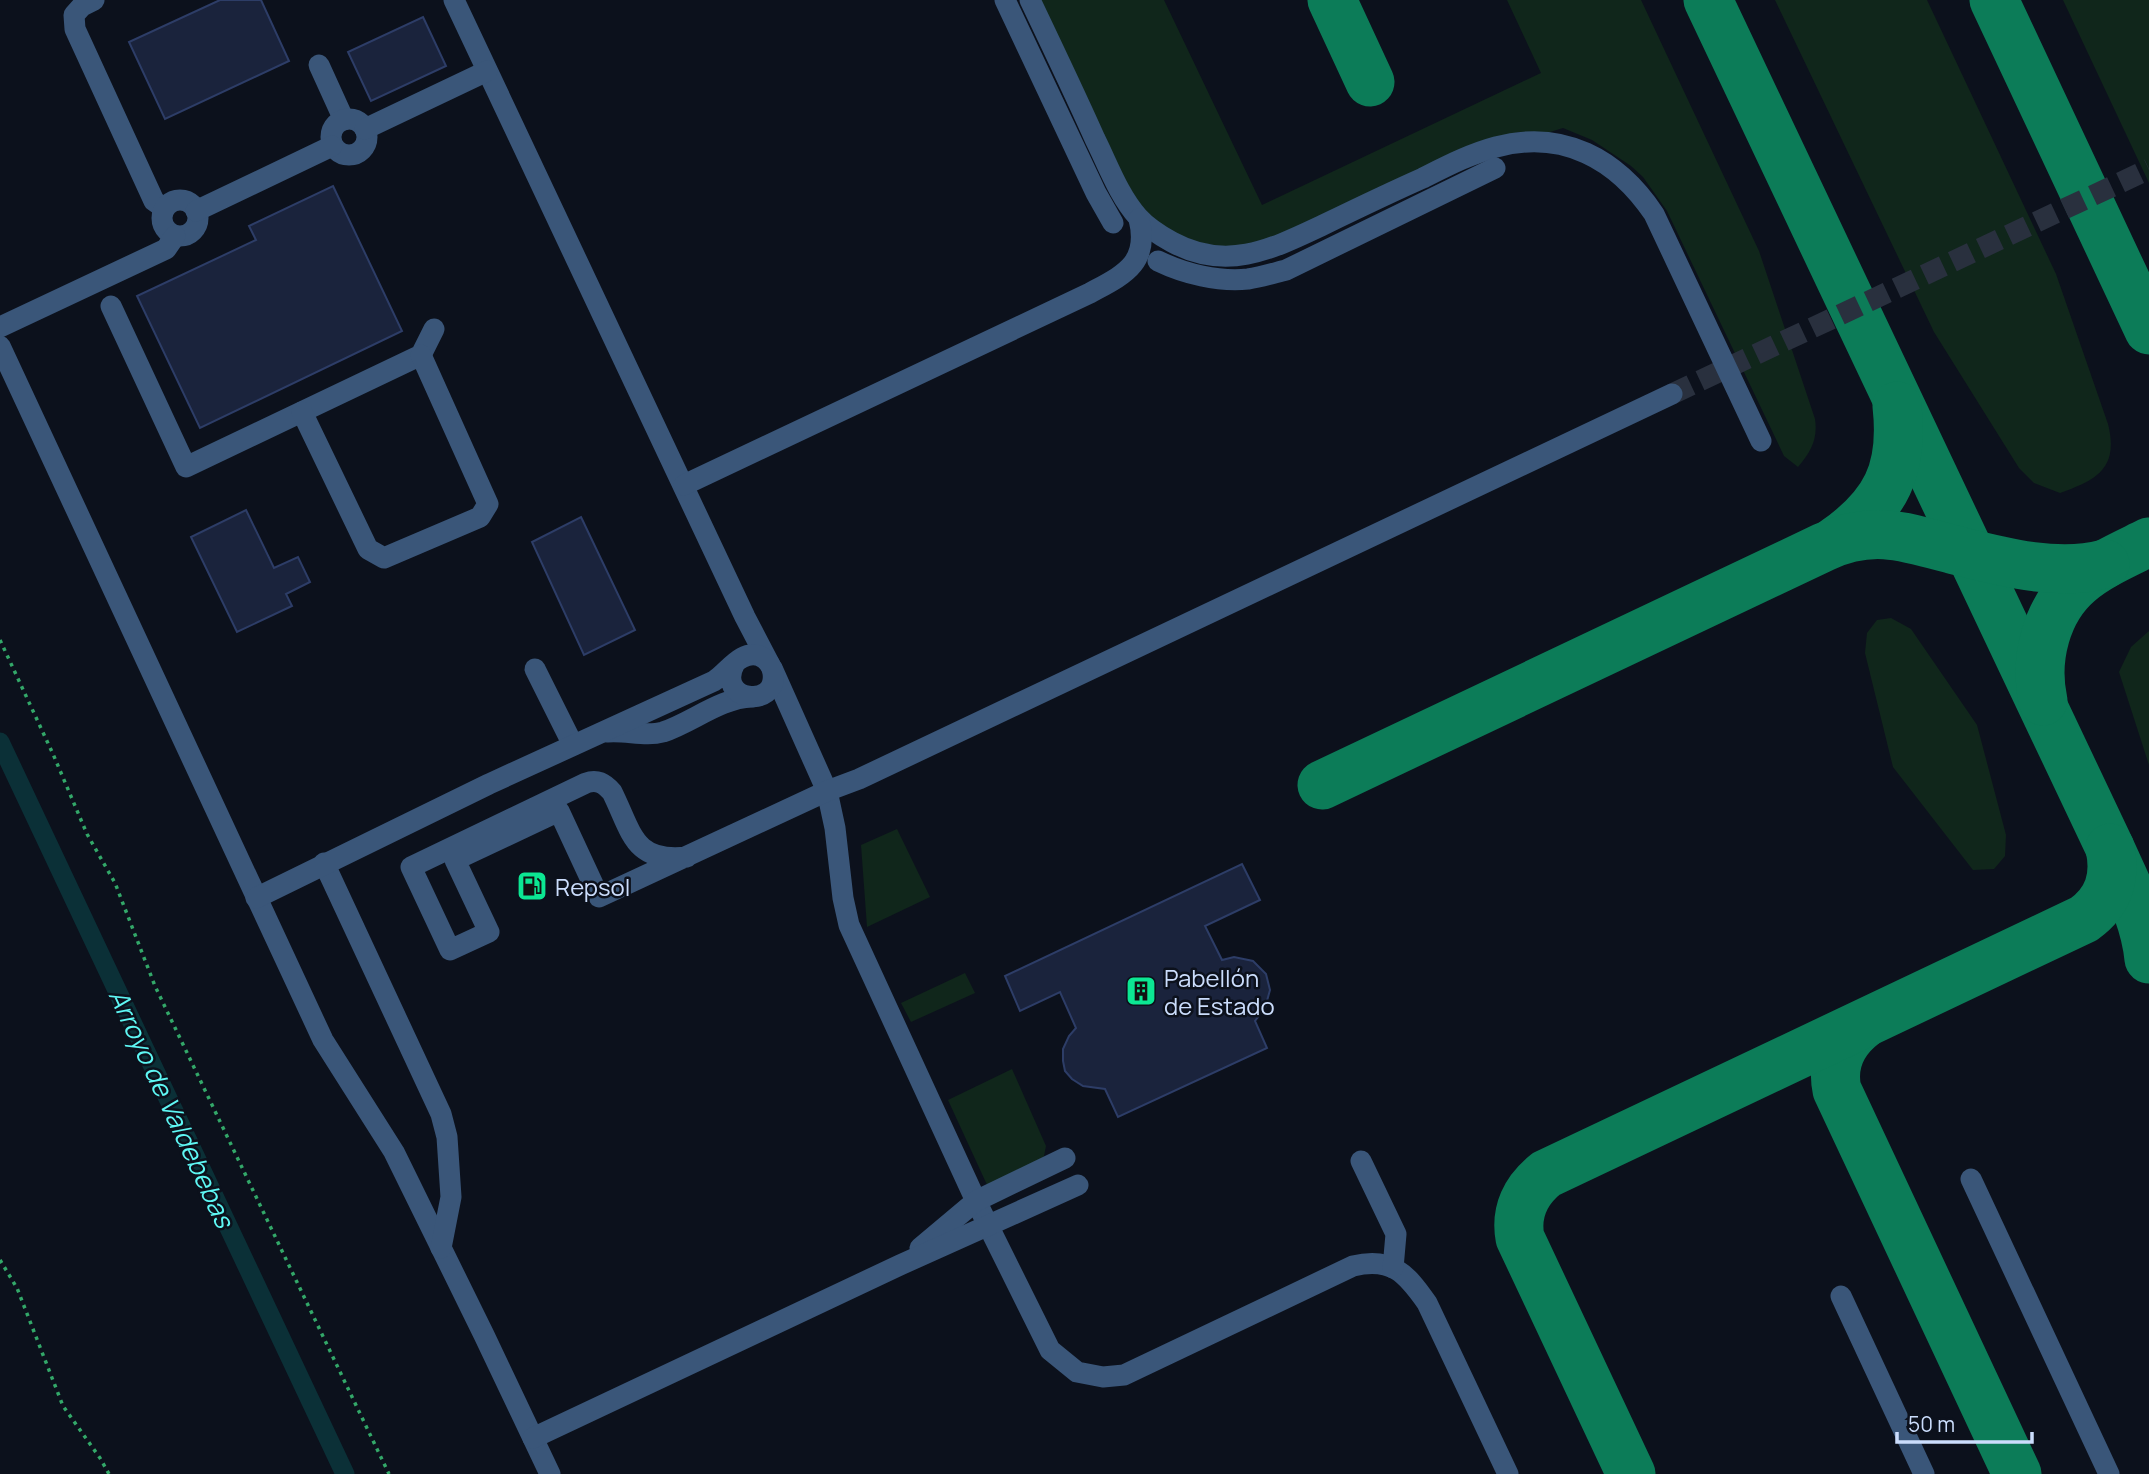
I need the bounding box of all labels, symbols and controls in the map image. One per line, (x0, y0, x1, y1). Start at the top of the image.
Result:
fuel station icon: Repsol (515, 869, 549, 903)
place label: Repsol (555, 870, 630, 903)
place label: Pabellón de Estado (1164, 961, 1275, 1022)
building icon: Pabellón de Estado (1124, 974, 1158, 1008)
water label: Arroyo de Valdebebas (101, 983, 244, 1235)
scale bar (1897, 1400, 2032, 1444)
text: 50 m (1908, 1410, 1955, 1438)

